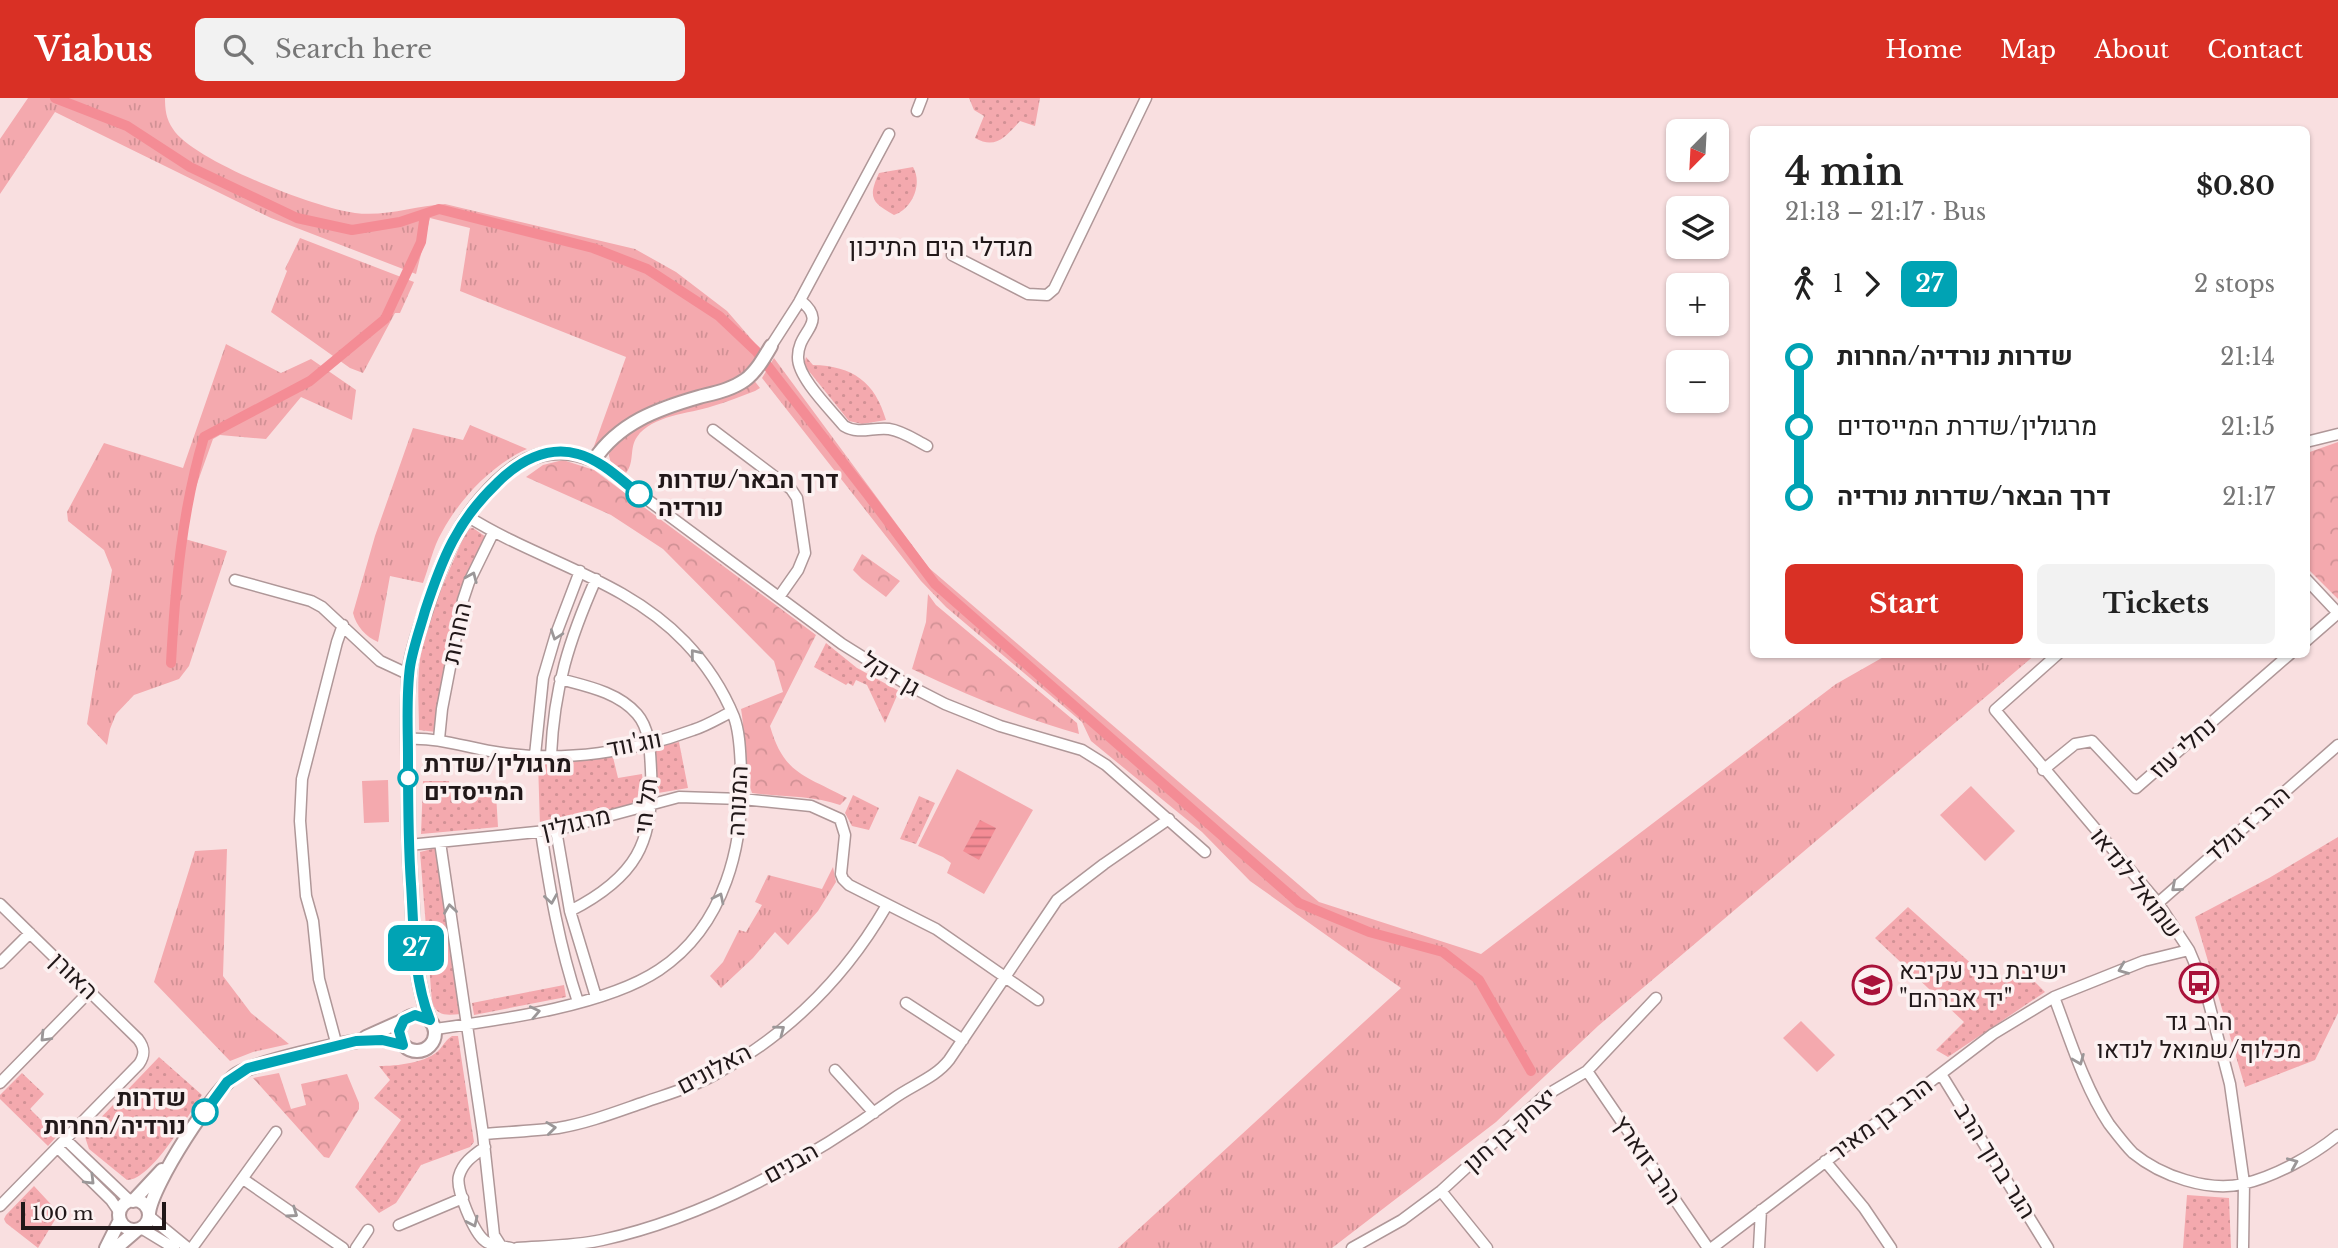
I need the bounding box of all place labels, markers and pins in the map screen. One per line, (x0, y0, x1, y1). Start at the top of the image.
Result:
place label: דרך הבאר/שדרות נורדיה (658, 465, 839, 522)
marker: דרך הבאר/שדרות נורדיה (626, 481, 652, 507)
place label: מרגולין/שדרת המייסדים (424, 749, 572, 806)
marker: מרגולין/שדרת המייסדים (398, 768, 418, 788)
place label: ישיבת בני עקיבא "יד אברהם" (1899, 956, 2067, 1013)
bus stop icon: הרב גד מכלוף/שמואל לנדאו (2178, 962, 2220, 1004)
school or university icon: ישיבת בני עקיבא "יד אברהם" (1851, 964, 1893, 1006)
place label: הרב גד מכלוף/שמואל לנדאו (2097, 1007, 2301, 1064)
place label: שדרות נורדיה/החרות (44, 1083, 186, 1140)
marker: שדרות נורדיה/החרות (192, 1099, 218, 1125)

